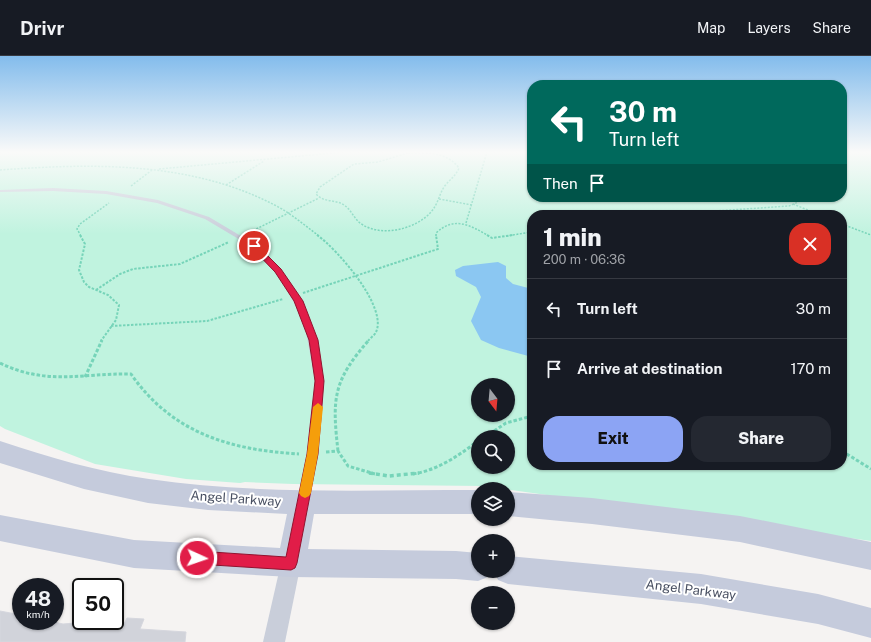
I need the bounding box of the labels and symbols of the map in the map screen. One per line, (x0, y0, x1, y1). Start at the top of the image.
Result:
pin (237, 229, 271, 263)
north arrow (471, 378, 515, 422)
street label: Angel Parkway (190, 488, 282, 509)
position arrow (176, 537, 218, 579)
street label: Angel Parkway (645, 577, 737, 602)
speed limit sign: 50 (72, 578, 124, 630)

